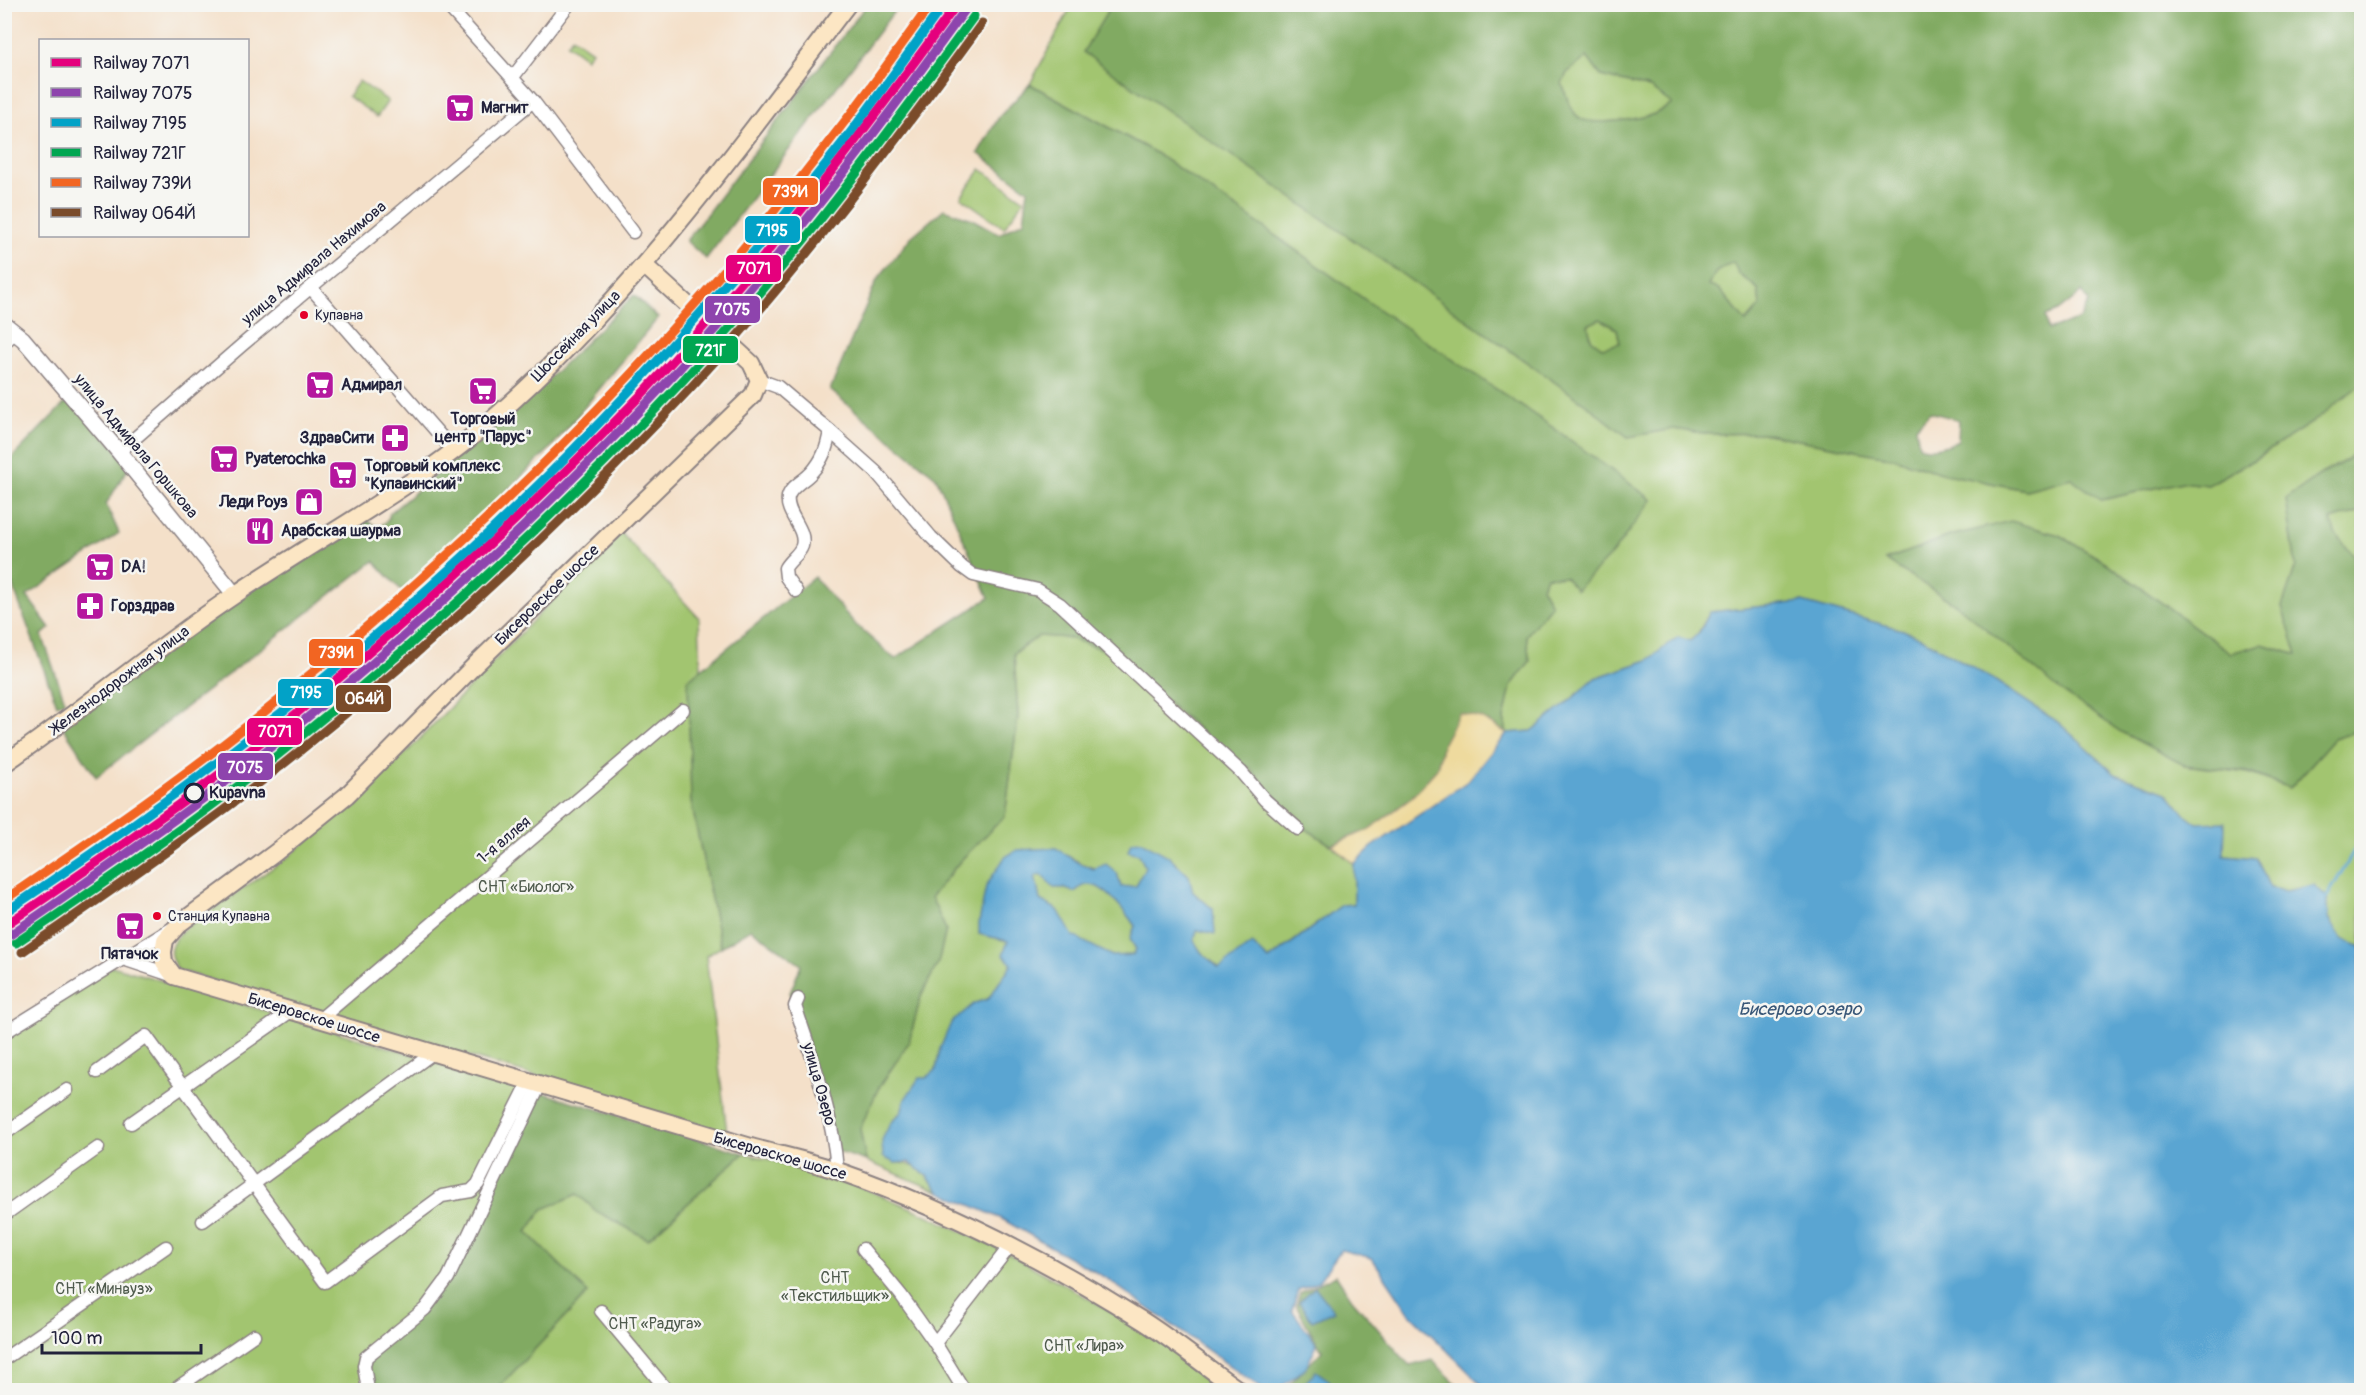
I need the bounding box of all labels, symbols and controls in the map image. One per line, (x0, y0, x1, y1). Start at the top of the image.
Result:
legend (39, 39, 249, 237)
text: Railway 7071 (93, 52, 190, 75)
text: Railway 7075 (93, 82, 193, 105)
supermarket icon: Магнит (444, 92, 476, 124)
place label: Магнит (481, 98, 530, 118)
text: Railway 7195 (93, 112, 187, 135)
text: Railway 721Г (93, 142, 187, 165)
text: Railway 739И (93, 172, 191, 195)
line badge: 739И (762, 177, 819, 206)
text: 739И (772, 182, 808, 202)
street label: улица Адмирала Нахимова (237, 197, 390, 330)
text: Railway 064Й (93, 202, 196, 225)
line badge: 7195 (744, 215, 801, 244)
text: 7195 (756, 221, 788, 241)
line badge: 7071 (725, 254, 782, 283)
text: 7071 (737, 259, 771, 279)
street label: Шоссейная улица (527, 286, 625, 386)
line badge: 7075 (704, 295, 761, 324)
text: 7075 (714, 300, 751, 320)
place label: Купавна (315, 307, 363, 324)
marker: Купавна (298, 309, 310, 321)
line badge: 721Г (682, 335, 739, 364)
text: 721Г (695, 341, 727, 361)
street label: улица Адмирала Горшкова (69, 369, 202, 522)
supermarket icon: Адмирал (304, 369, 336, 401)
place label: Адмирал (341, 375, 402, 395)
supermarket icon: Торговый центр "Парус" (467, 375, 499, 407)
place label: Торговый центр "Парус" (434, 409, 532, 447)
pharmacy icon: ЗдравСити (379, 422, 411, 454)
place label: ЗдравСити (300, 428, 375, 448)
supermarket icon: Pyaterochka (208, 443, 240, 475)
place label: Pyaterochka (245, 449, 326, 469)
place label: Торговый комплекс "Купавинский" (363, 456, 501, 494)
supermarket icon: Торговый комплекс "Купавинский" (327, 459, 359, 491)
shop icon: Леди Роуз (293, 486, 325, 518)
place label: Леди Роуз (218, 492, 288, 512)
restaurant icon: Арабская шаурма (244, 515, 276, 547)
place label: Арабская шаурма (281, 521, 402, 541)
street label: Бисеровское шоссе (491, 540, 603, 650)
supermarket icon: DA! (84, 551, 116, 583)
place label: DA! (121, 557, 146, 577)
pharmacy icon: Горздрав (74, 590, 106, 622)
place label: Горздрав (111, 596, 175, 616)
street label: Железнодорожная улица (44, 621, 193, 741)
line badge: 739И (308, 638, 364, 667)
text: 739И (318, 643, 354, 663)
line badge: 7195 (277, 678, 334, 707)
text: 7195 (290, 683, 322, 703)
line badge: 064Й (335, 684, 392, 713)
text: 064Й (344, 689, 384, 709)
line badge: 7071 (246, 717, 303, 746)
text: 7071 (258, 722, 292, 742)
line badge: 7075 (217, 752, 274, 781)
text: 7075 (227, 758, 264, 778)
marker: Kupavna (184, 783, 204, 803)
place label: Kupavna (209, 783, 266, 803)
street label: 1-я аллея (473, 812, 535, 868)
park label: СНТ «Биолог» (478, 877, 574, 897)
place label: Станция Купавна (168, 908, 270, 925)
supermarket icon: Пятачок (114, 910, 146, 942)
marker: Станция Купавна (151, 910, 163, 922)
place label: Пятачок (101, 944, 159, 964)
street label: Бисеровское шоссе (245, 988, 383, 1048)
water label: Бисерово озеро (1739, 998, 1863, 1021)
street label: улица Озеро (797, 1039, 840, 1128)
street label: Бисеровское шоссе (711, 1127, 849, 1185)
park label: СНТ «Текстильщик» (781, 1268, 889, 1306)
park label: СНТ «Минвуз» (55, 1279, 153, 1299)
park label: СНТ «Радуга» (608, 1314, 702, 1334)
scale bar (42, 1317, 201, 1355)
text: 100 m (51, 1327, 103, 1350)
park label: СНТ «Лира» (1044, 1336, 1124, 1356)

